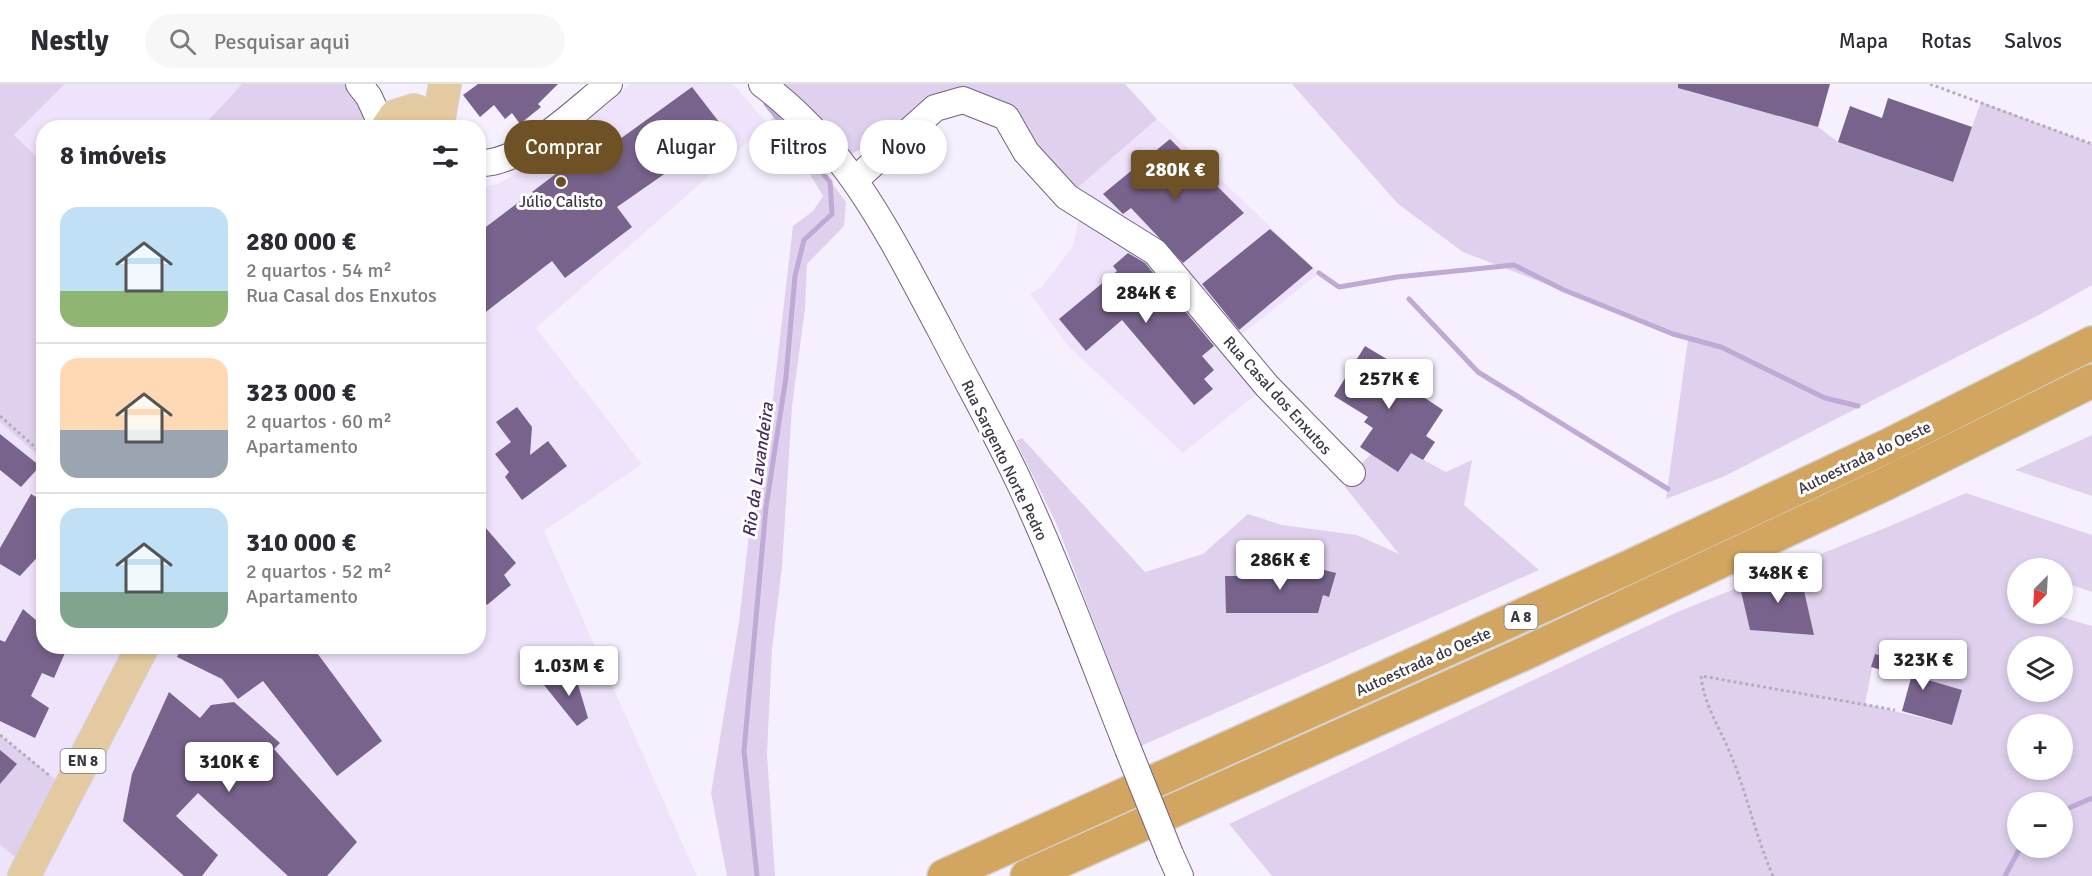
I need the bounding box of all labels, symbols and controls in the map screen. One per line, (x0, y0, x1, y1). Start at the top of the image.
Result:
search box (145, 14, 565, 68)
text: Nestly (30, 24, 109, 58)
icon: search (166, 25, 199, 58)
text: Pesquisar aqui (214, 28, 350, 55)
text: Mapa (1839, 28, 1888, 54)
text: Rotas (1921, 28, 1971, 54)
text: Salvos (2004, 28, 2062, 54)
chip: Comprar (504, 120, 623, 174)
chip: Alugar (635, 120, 737, 174)
chip: Filtros (749, 120, 848, 174)
chip: Novo (860, 120, 947, 174)
text: 8 imóveis (60, 140, 166, 172)
icon: filters (429, 140, 462, 173)
pin: 280K € (1126, 150, 1224, 201)
text: 280K € (1145, 157, 1205, 182)
marker: Júlio Calisto (554, 175, 568, 189)
place label: Júlio Calisto (519, 192, 603, 212)
text: 280 000 € (246, 226, 356, 258)
icon: home (108, 231, 180, 303)
text: 2 quartos · 54 m² (246, 258, 392, 283)
pin: 284K € (1097, 273, 1195, 324)
text: 284K € (1116, 280, 1176, 305)
text: Rua Casal dos Enxutos (246, 283, 437, 308)
street label: Rua Casal dos Enxutos (1219, 332, 1336, 459)
pin: 257K € (1340, 359, 1438, 410)
text: 257K € (1359, 366, 1419, 391)
text: 323 000 € (246, 377, 356, 409)
street label: Rua Sargento Norte Pedro (956, 377, 1052, 544)
icon: home (108, 382, 180, 454)
water label: Rio da Lavandeira (738, 400, 778, 539)
text: 2 quartos · 60 m² (246, 409, 392, 434)
street label: Autoestrada do Oeste (1794, 417, 1934, 499)
text: Apartamento (246, 434, 358, 459)
text: 310 000 € (246, 527, 356, 559)
icon: home (108, 532, 180, 604)
pin: 286K € (1231, 540, 1329, 591)
text: 286K € (1250, 547, 1310, 572)
pin: 348K € (1729, 553, 1827, 604)
north arrow (2007, 558, 2073, 624)
map controls (2007, 558, 2073, 858)
text: 2 quartos · 52 m² (246, 559, 392, 584)
text: 348K € (1748, 560, 1808, 585)
text: Apartamento (246, 584, 358, 609)
road number: A 8 (1504, 605, 1538, 629)
street label: Autoestrada do Oeste (1353, 623, 1494, 701)
button: layers (2007, 636, 2073, 702)
pin: 323K € (1874, 640, 1972, 691)
pin: 1.03M € (514, 646, 624, 697)
text: 323K € (1893, 647, 1953, 672)
text: 1.03M € (534, 653, 604, 678)
button: + (2007, 714, 2073, 780)
pin: 310K € (180, 742, 278, 793)
road number: EN 8 (60, 749, 106, 773)
text: 310K € (199, 749, 259, 774)
button: − (2007, 792, 2073, 858)

